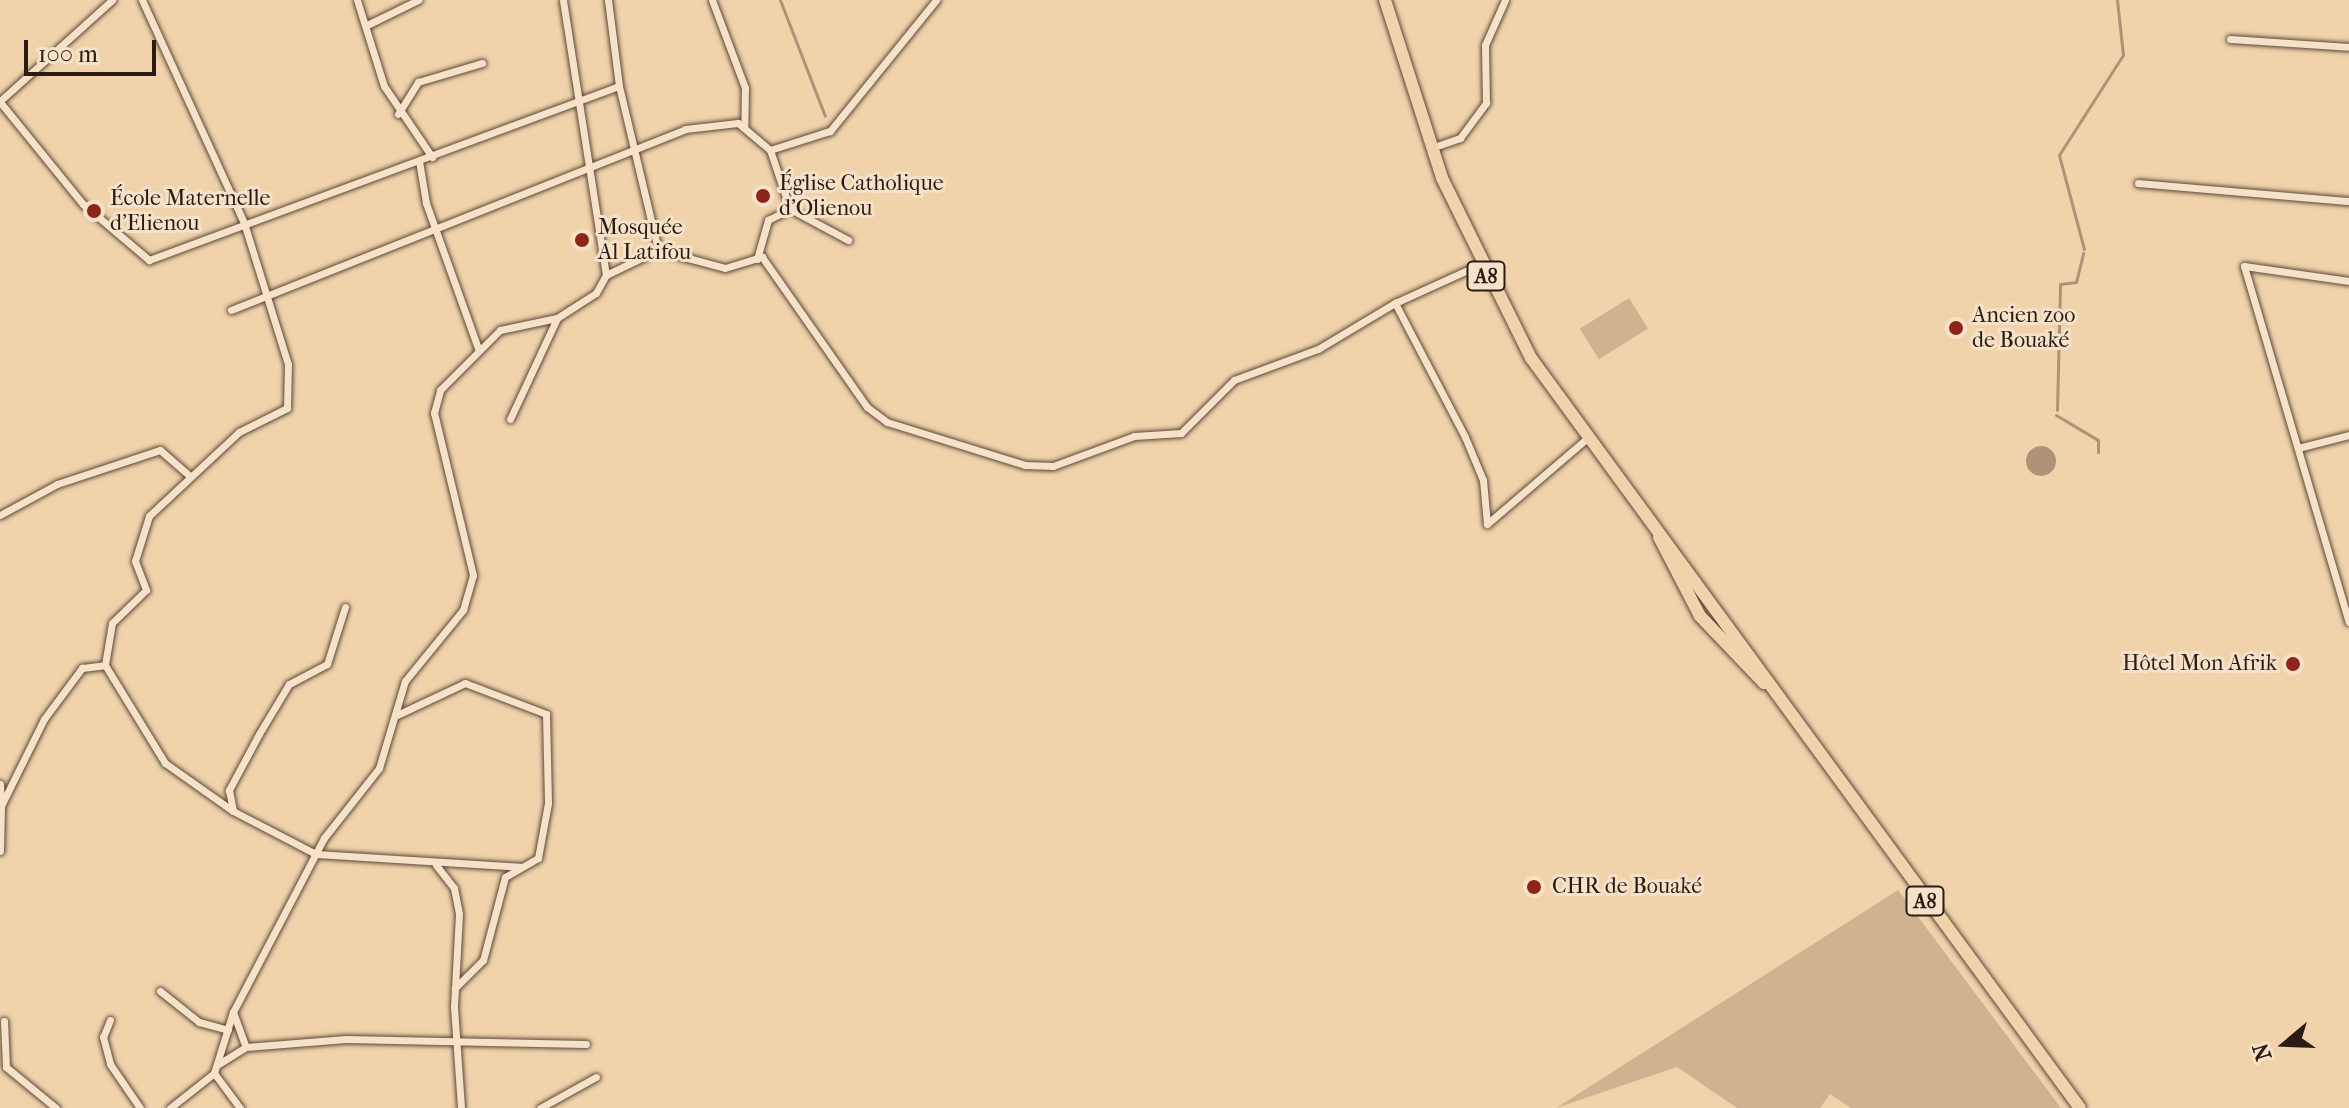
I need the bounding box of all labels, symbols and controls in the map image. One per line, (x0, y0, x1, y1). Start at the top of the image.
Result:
scale bar (28, 24, 160, 74)
text: 100 m (38, 40, 98, 68)
place label: Église Catholique d'Olienou (779, 170, 944, 222)
place label: École Maternelle d'Elienou (110, 185, 270, 236)
marker: Église Catholique d'Olienou (754, 187, 772, 205)
marker: École Maternelle d'Elienou (85, 202, 103, 220)
place label: Mosquée Al Latifou (598, 214, 691, 266)
marker: Mosquée Al Latifou (573, 231, 591, 249)
road number: A8 (1466, 260, 1506, 292)
place label: Ancien zoo de Bouaké (1972, 302, 2075, 354)
marker: Ancien zoo de Bouaké (1947, 319, 1965, 337)
place label: Hôtel Mon Afrik (2122, 651, 2277, 677)
marker: Hôtel Mon Afrik (2284, 655, 2302, 673)
place label: CHR de Bouaké (1552, 874, 1702, 900)
marker: CHR de Bouaké (1523, 876, 1545, 898)
road number: A8 (1905, 885, 1945, 917)
north arrow (2245, 1004, 2325, 1084)
text: N (2247, 1040, 2277, 1064)

